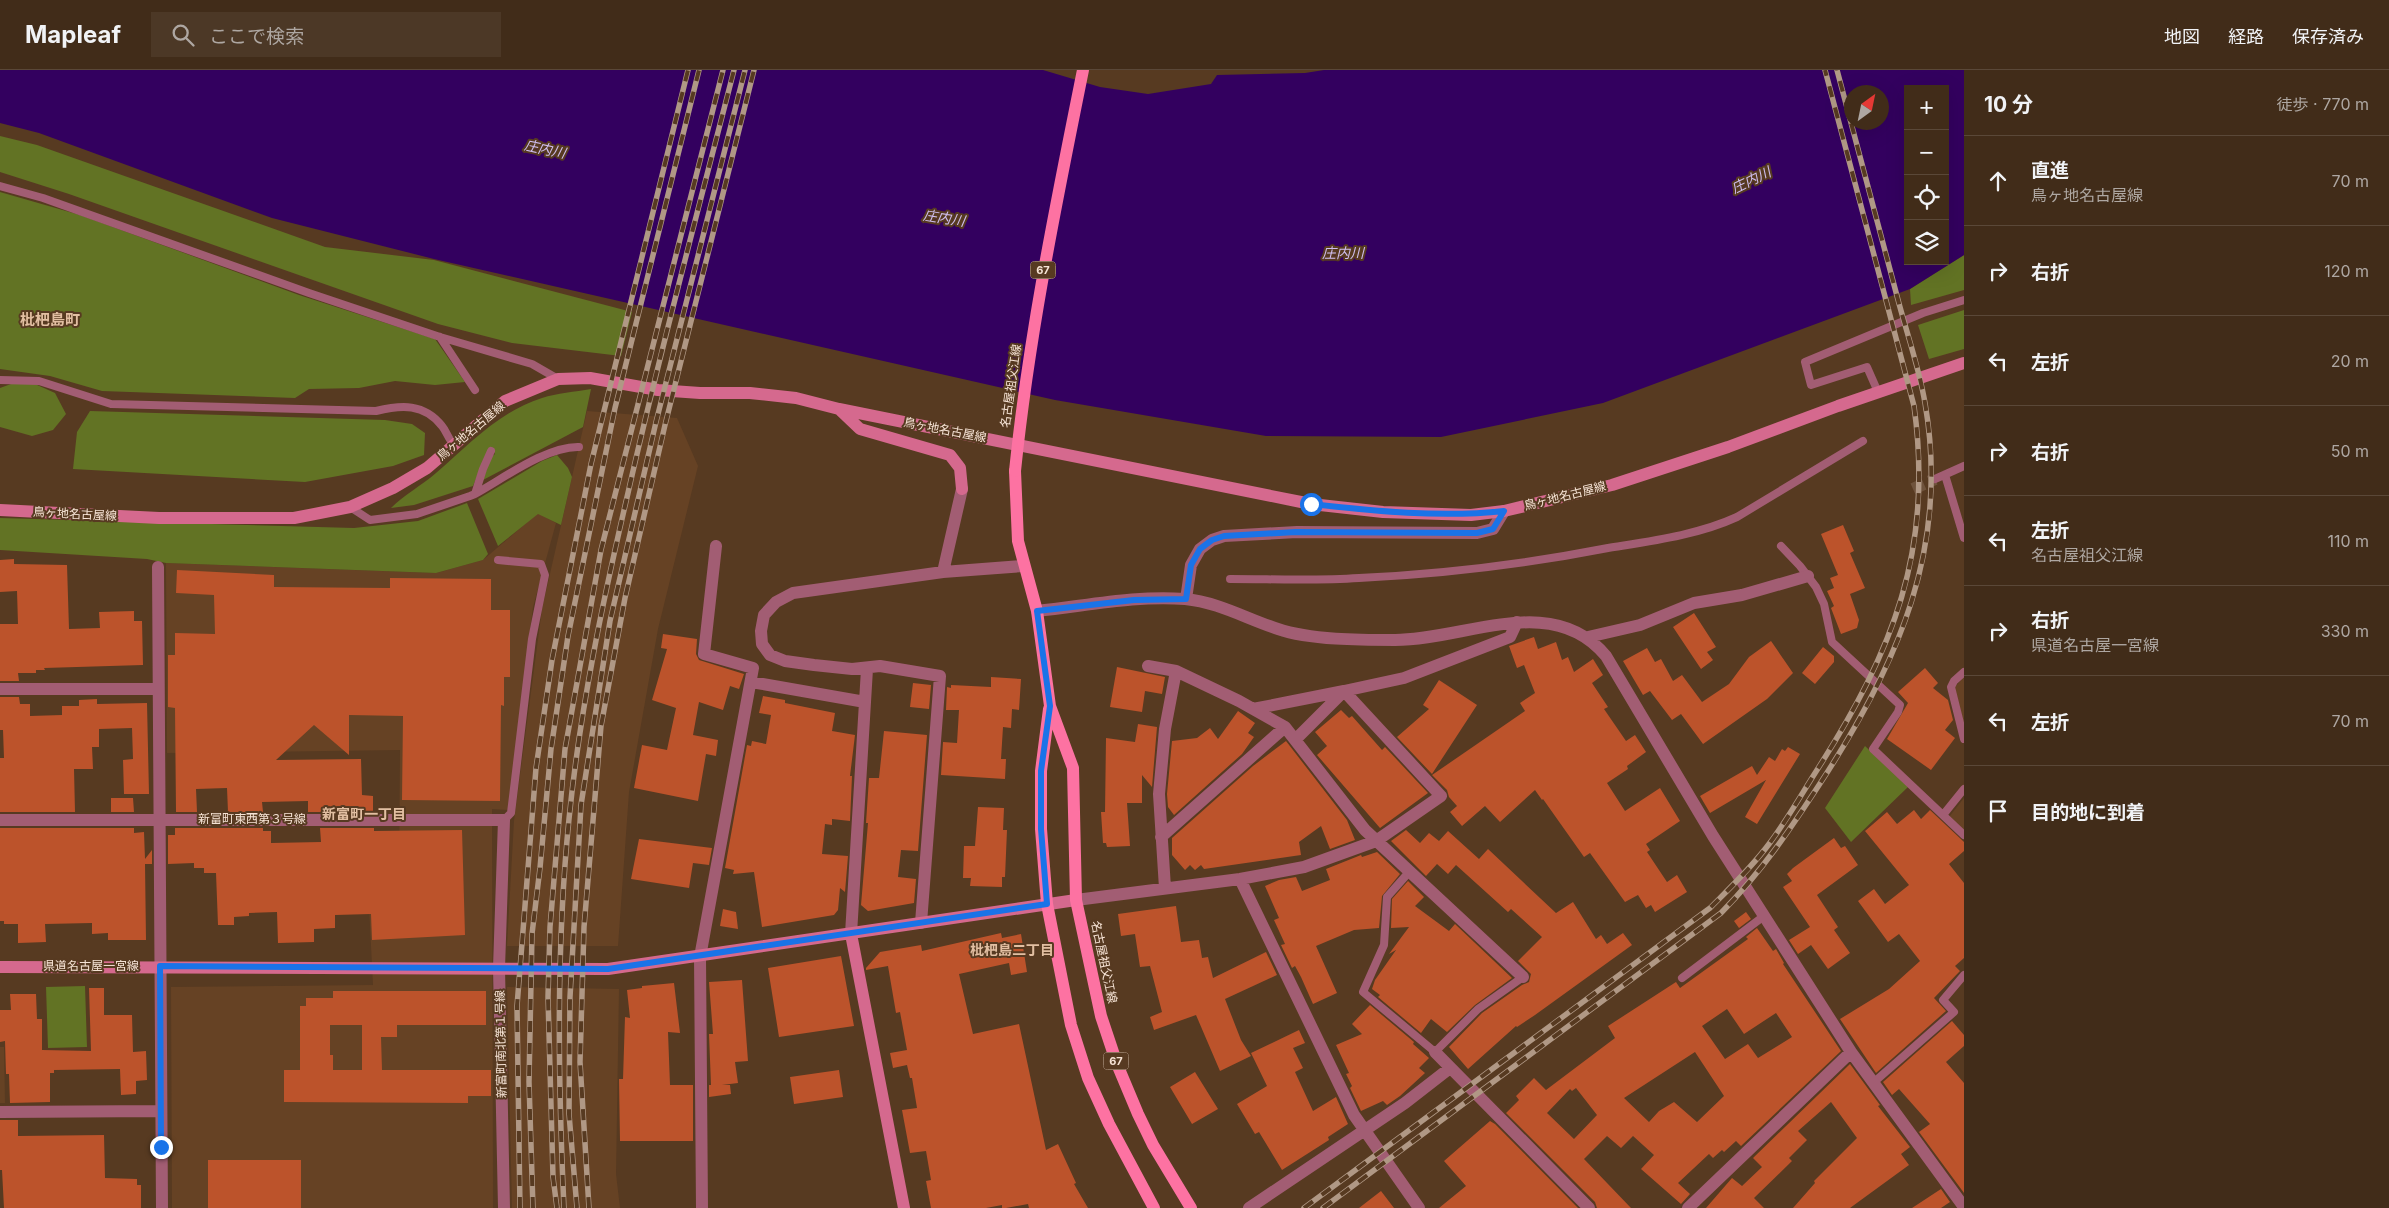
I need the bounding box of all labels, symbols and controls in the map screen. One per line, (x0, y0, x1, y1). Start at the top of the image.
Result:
search box (151, 12, 501, 57)
text: Mapleaf (25, 20, 121, 49)
icon: search (169, 21, 197, 49)
text: ここで検索 (209, 25, 304, 48)
text: 地図 (2164, 26, 2200, 47)
text: 経路 (2228, 26, 2264, 47)
text: 保存済み (2292, 26, 2364, 47)
north arrow (1844, 85, 1889, 130)
map controls (1904, 85, 1949, 265)
button: + (1904, 85, 1949, 130)
text: 10 分 (1984, 92, 2033, 117)
text: 徒歩 · 770 m (2277, 94, 2369, 114)
button: − (1904, 130, 1949, 175)
water label: 庄内川 (523, 136, 569, 162)
text: 直進 (2031, 159, 2069, 182)
water label: 庄内川 (1728, 162, 1775, 196)
icon: ahead (1984, 167, 2012, 195)
text: 70 m (2332, 171, 2369, 191)
button: locate (1904, 175, 1949, 220)
text: 鳥ヶ地名古屋線 (2031, 185, 2143, 205)
water label: 庄内川 (922, 206, 968, 229)
button: layers (1904, 220, 1949, 265)
water label: 庄内川 (1322, 244, 1366, 261)
icon: right (1984, 257, 2012, 285)
text: 右折 (2031, 261, 2069, 284)
text: 120 m (2324, 261, 2369, 281)
road number: 67 (1030, 262, 1056, 278)
district label: 枇杷島町 (20, 310, 80, 329)
street label: 名古屋祖父江線 (997, 343, 1024, 429)
icon: left (1984, 347, 2012, 375)
text: 左折 (2031, 351, 2069, 374)
text: 20 m (2331, 351, 2369, 371)
street label: 鳥ヶ地名古屋線 (434, 398, 508, 463)
street label: 鳥ヶ地名古屋線 (902, 414, 988, 445)
icon: right (1984, 437, 2012, 465)
text: 右折 (2031, 441, 2069, 464)
text: 50 m (2331, 441, 2369, 461)
street label: 鳥ヶ地名古屋線 (1522, 478, 1607, 513)
route start (1300, 493, 1323, 516)
street label: 鳥ヶ地名古屋線 (33, 504, 117, 523)
text: 左折 (2031, 519, 2069, 542)
icon: left (1984, 527, 2012, 555)
text: 110 m (2327, 531, 2369, 551)
text: 名古屋祖父江線 (2031, 545, 2143, 565)
text: 右折 (2031, 609, 2069, 632)
icon: right (1984, 617, 2012, 645)
text: 330 m (2321, 621, 2369, 641)
text: 県道名古屋一宮線 (2031, 635, 2159, 655)
icon: left (1984, 707, 2012, 735)
text: 左折 (2031, 711, 2069, 734)
text: 70 m (2332, 711, 2369, 731)
icon: arrive (1984, 797, 2012, 825)
text: 目的地に到着 (2031, 801, 2145, 824)
district label: 新富町一丁目 (322, 805, 406, 822)
street label: 新富町東西第３号線 (198, 811, 306, 826)
street label: 名古屋祖父江線 (1088, 919, 1121, 1005)
district label: 枇杷島二丁目 (970, 941, 1054, 958)
street label: 県道名古屋一宮線 (43, 958, 139, 973)
street label: 新富町南北第１号線 (492, 990, 509, 1098)
road number: 67 (1104, 1052, 1128, 1069)
route end (150, 1136, 173, 1159)

